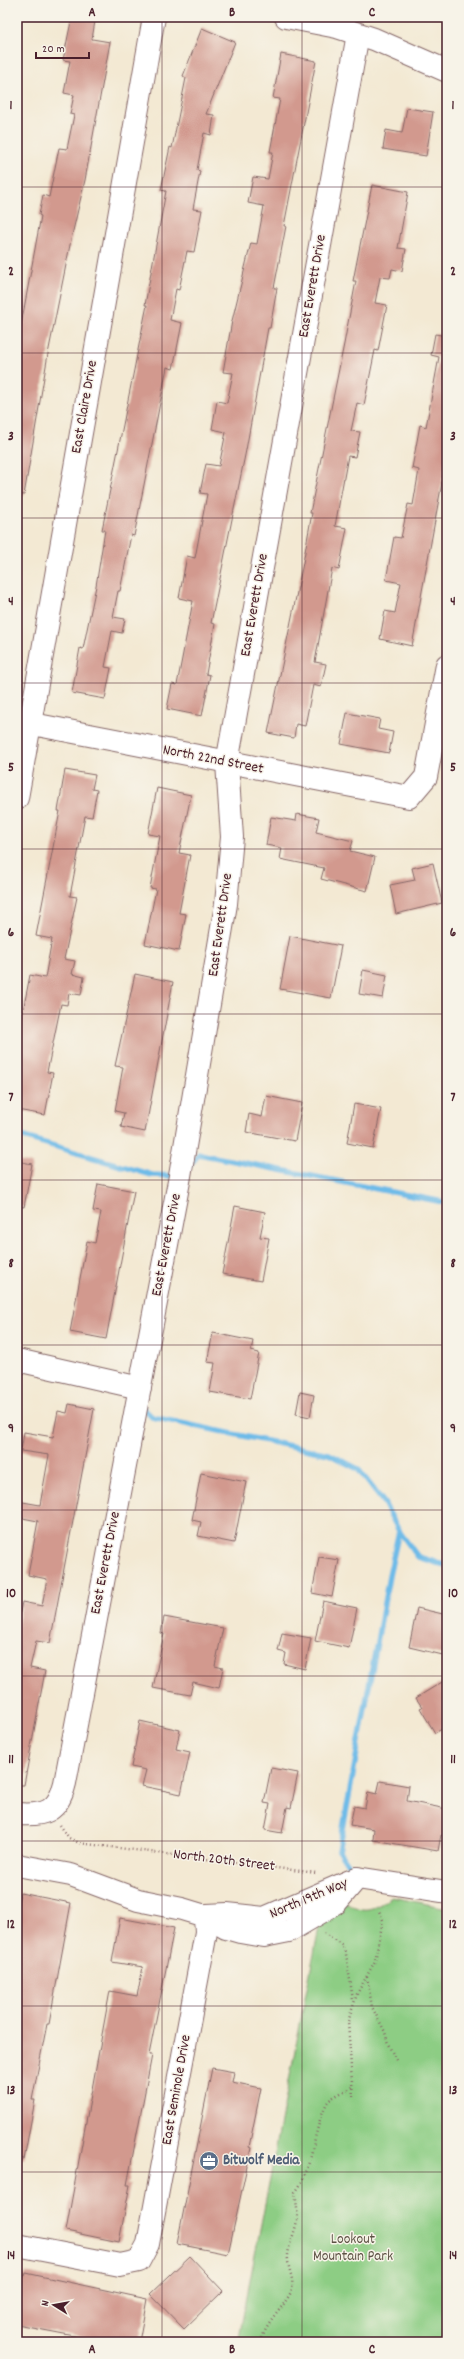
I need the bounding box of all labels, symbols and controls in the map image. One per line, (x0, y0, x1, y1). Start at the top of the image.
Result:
text: A (88, 4, 96, 23)
text: B (229, 4, 235, 23)
text: C (369, 4, 376, 23)
scale bar (36, 34, 89, 60)
text: 20 m (42, 41, 65, 58)
text: 1 (10, 97, 13, 116)
text: 1 (452, 97, 455, 116)
street label: East Everett Drive (293, 232, 333, 339)
text: 2 (8, 263, 14, 282)
text: 2 (450, 263, 456, 282)
street label: East Claire Drive (66, 358, 104, 455)
text: 3 (8, 428, 14, 447)
text: 3 (450, 428, 456, 447)
street label: East Everett Drive (235, 551, 275, 658)
text: 4 (8, 593, 14, 612)
text: 4 (450, 593, 456, 612)
street label: North 22nd Street (161, 739, 266, 781)
text: 5 (8, 759, 14, 778)
text: 5 (450, 759, 456, 778)
street label: East Everett Drive (203, 871, 239, 978)
text: 6 (8, 924, 15, 943)
text: 6 (450, 924, 457, 943)
text: 7 (9, 1089, 14, 1108)
text: 7 (451, 1089, 456, 1108)
street label: East Everett Drive (146, 1191, 188, 1298)
text: 8 (8, 1255, 14, 1274)
text: 8 (450, 1255, 456, 1274)
text: 9 (8, 1420, 14, 1439)
text: 9 (450, 1420, 456, 1439)
street label: East Everett Drive (85, 1509, 127, 1616)
text: 10 (6, 1585, 16, 1604)
text: 10 (448, 1585, 458, 1604)
text: 11 (8, 1751, 14, 1770)
text: 11 (450, 1751, 456, 1770)
street label: North 20th Street (172, 1844, 277, 1878)
street label: North 19th Way (266, 1872, 352, 1925)
text: 12 (7, 1916, 16, 1935)
text: 12 (449, 1916, 458, 1935)
street label: East Seminole Drive (156, 2033, 198, 2147)
text: 13 (7, 2082, 16, 2101)
text: 13 (449, 2082, 458, 2101)
office icon: Bitwolf Media (198, 2150, 220, 2172)
place label: Bitwolf Media (223, 2150, 300, 2172)
park label: Lookout Mountain Park (313, 2229, 393, 2268)
text: 14 (7, 2247, 15, 2266)
text: 14 (449, 2247, 457, 2266)
north arrow (34, 2285, 74, 2325)
text: N (38, 2299, 55, 2308)
text: A (88, 2341, 96, 2359)
text: B (229, 2341, 235, 2359)
text: C (369, 2341, 376, 2359)

